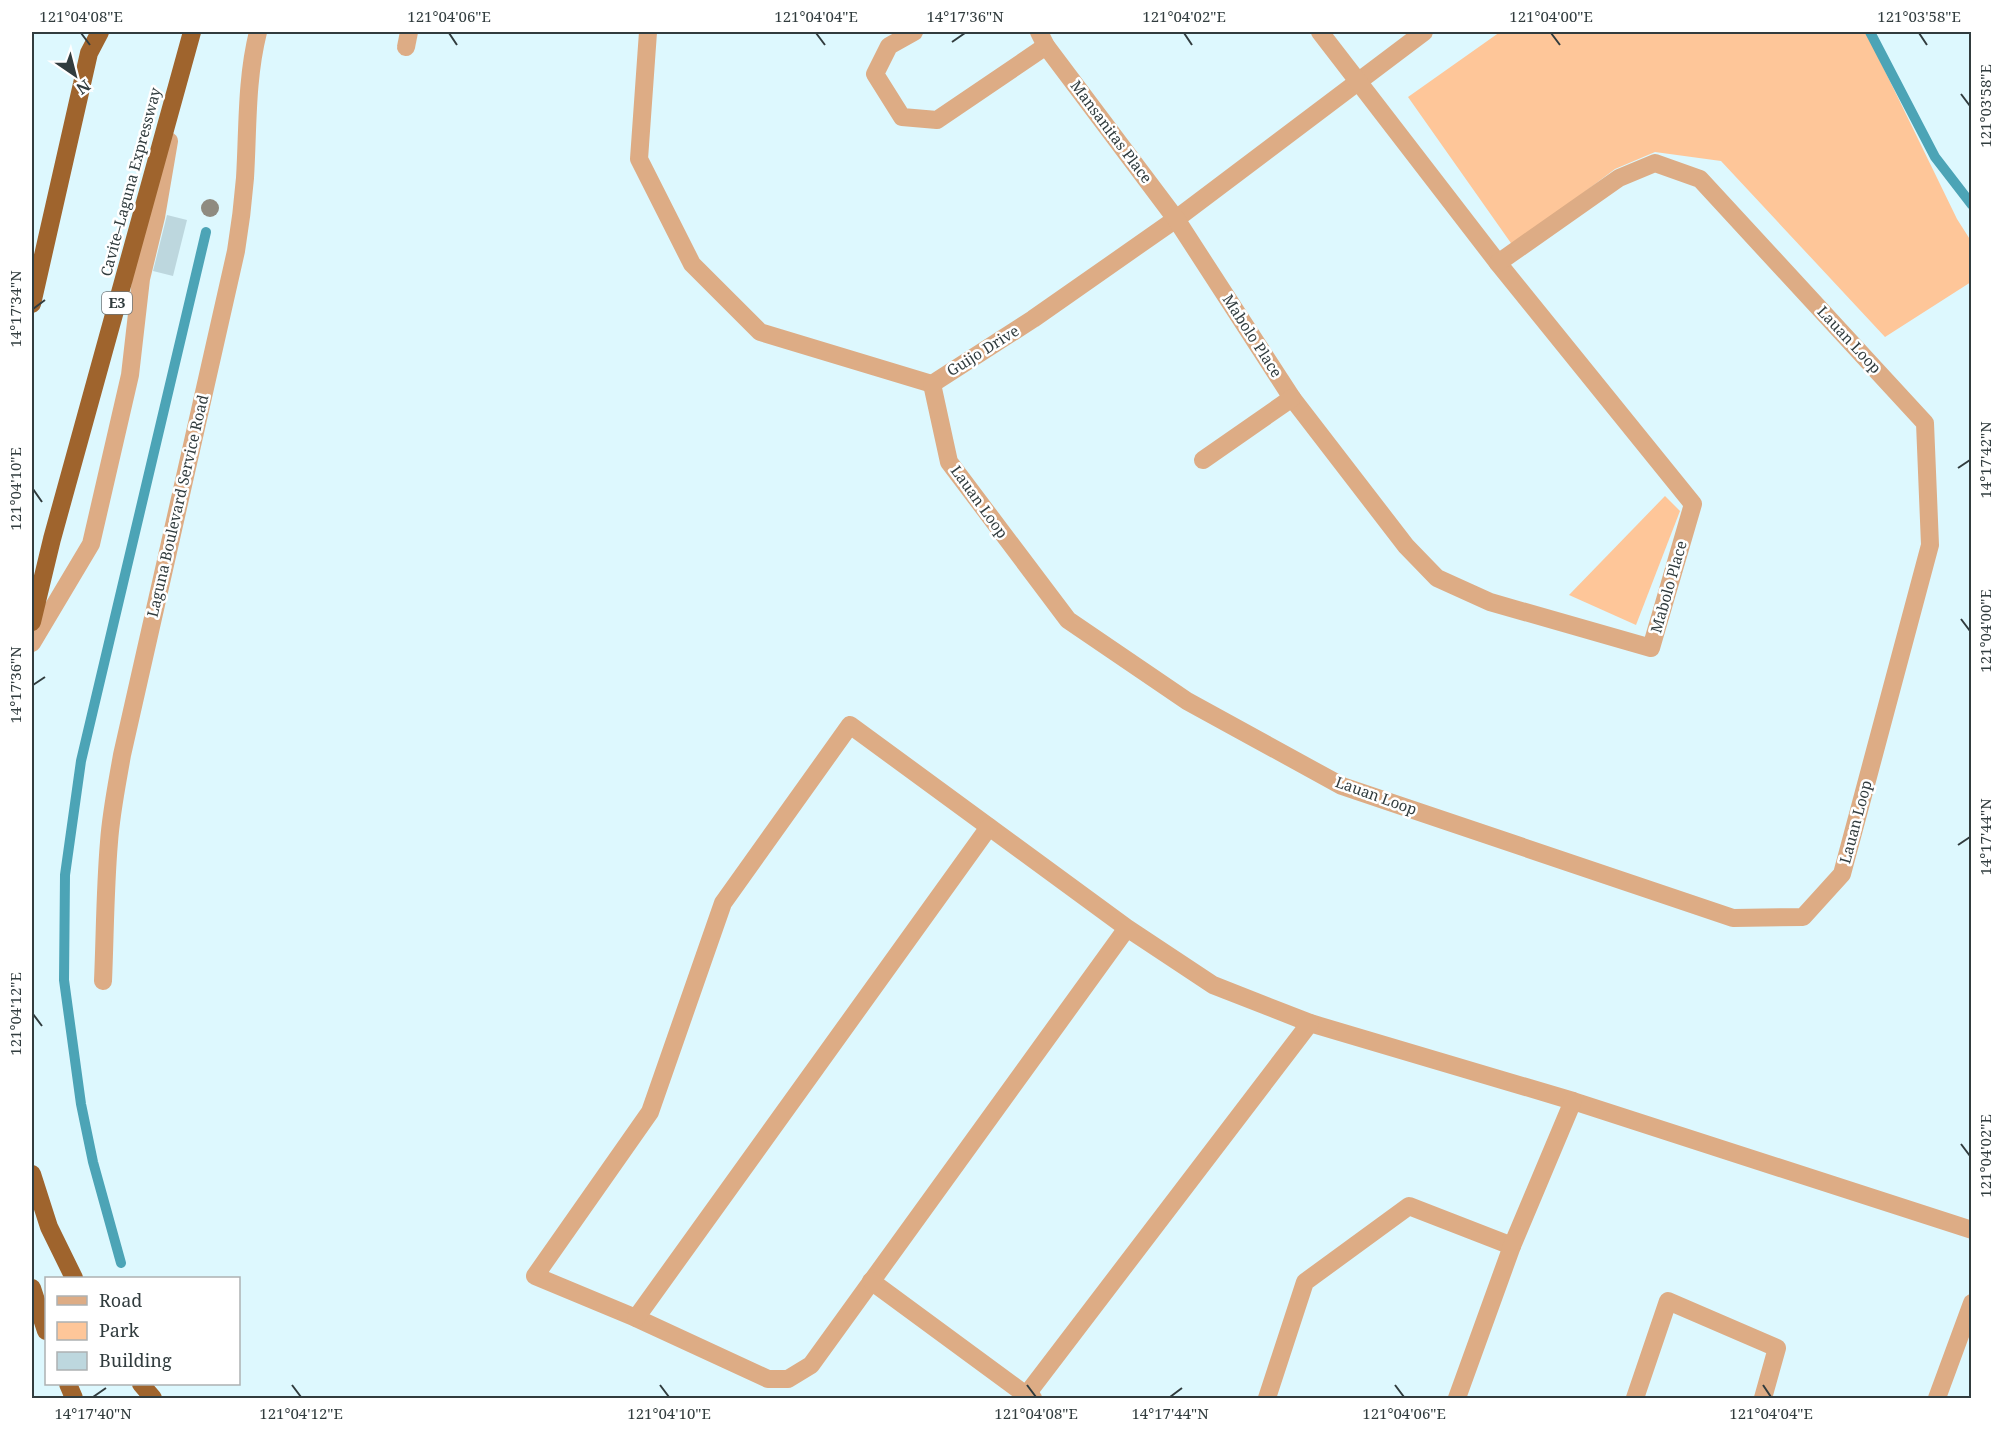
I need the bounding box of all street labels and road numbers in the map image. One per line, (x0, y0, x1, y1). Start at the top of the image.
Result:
street label: Mansanitas Place (1067, 76, 1157, 187)
street label: Cavite–Laguna Expressway (95, 85, 165, 278)
street label: Mabolo Place (1219, 290, 1287, 381)
road number: E3 (102, 292, 132, 314)
street label: Lauan Loop (1813, 301, 1886, 377)
street label: Guijo Drive (943, 320, 1022, 380)
street label: Laguna Boulevard Service Road (142, 393, 212, 619)
street label: Lauan Loop (947, 461, 1013, 542)
street label: Mabolo Place (1645, 538, 1691, 635)
street label: Lauan Loop (1333, 771, 1420, 819)
street label: Lauan Loop (1834, 778, 1876, 865)

